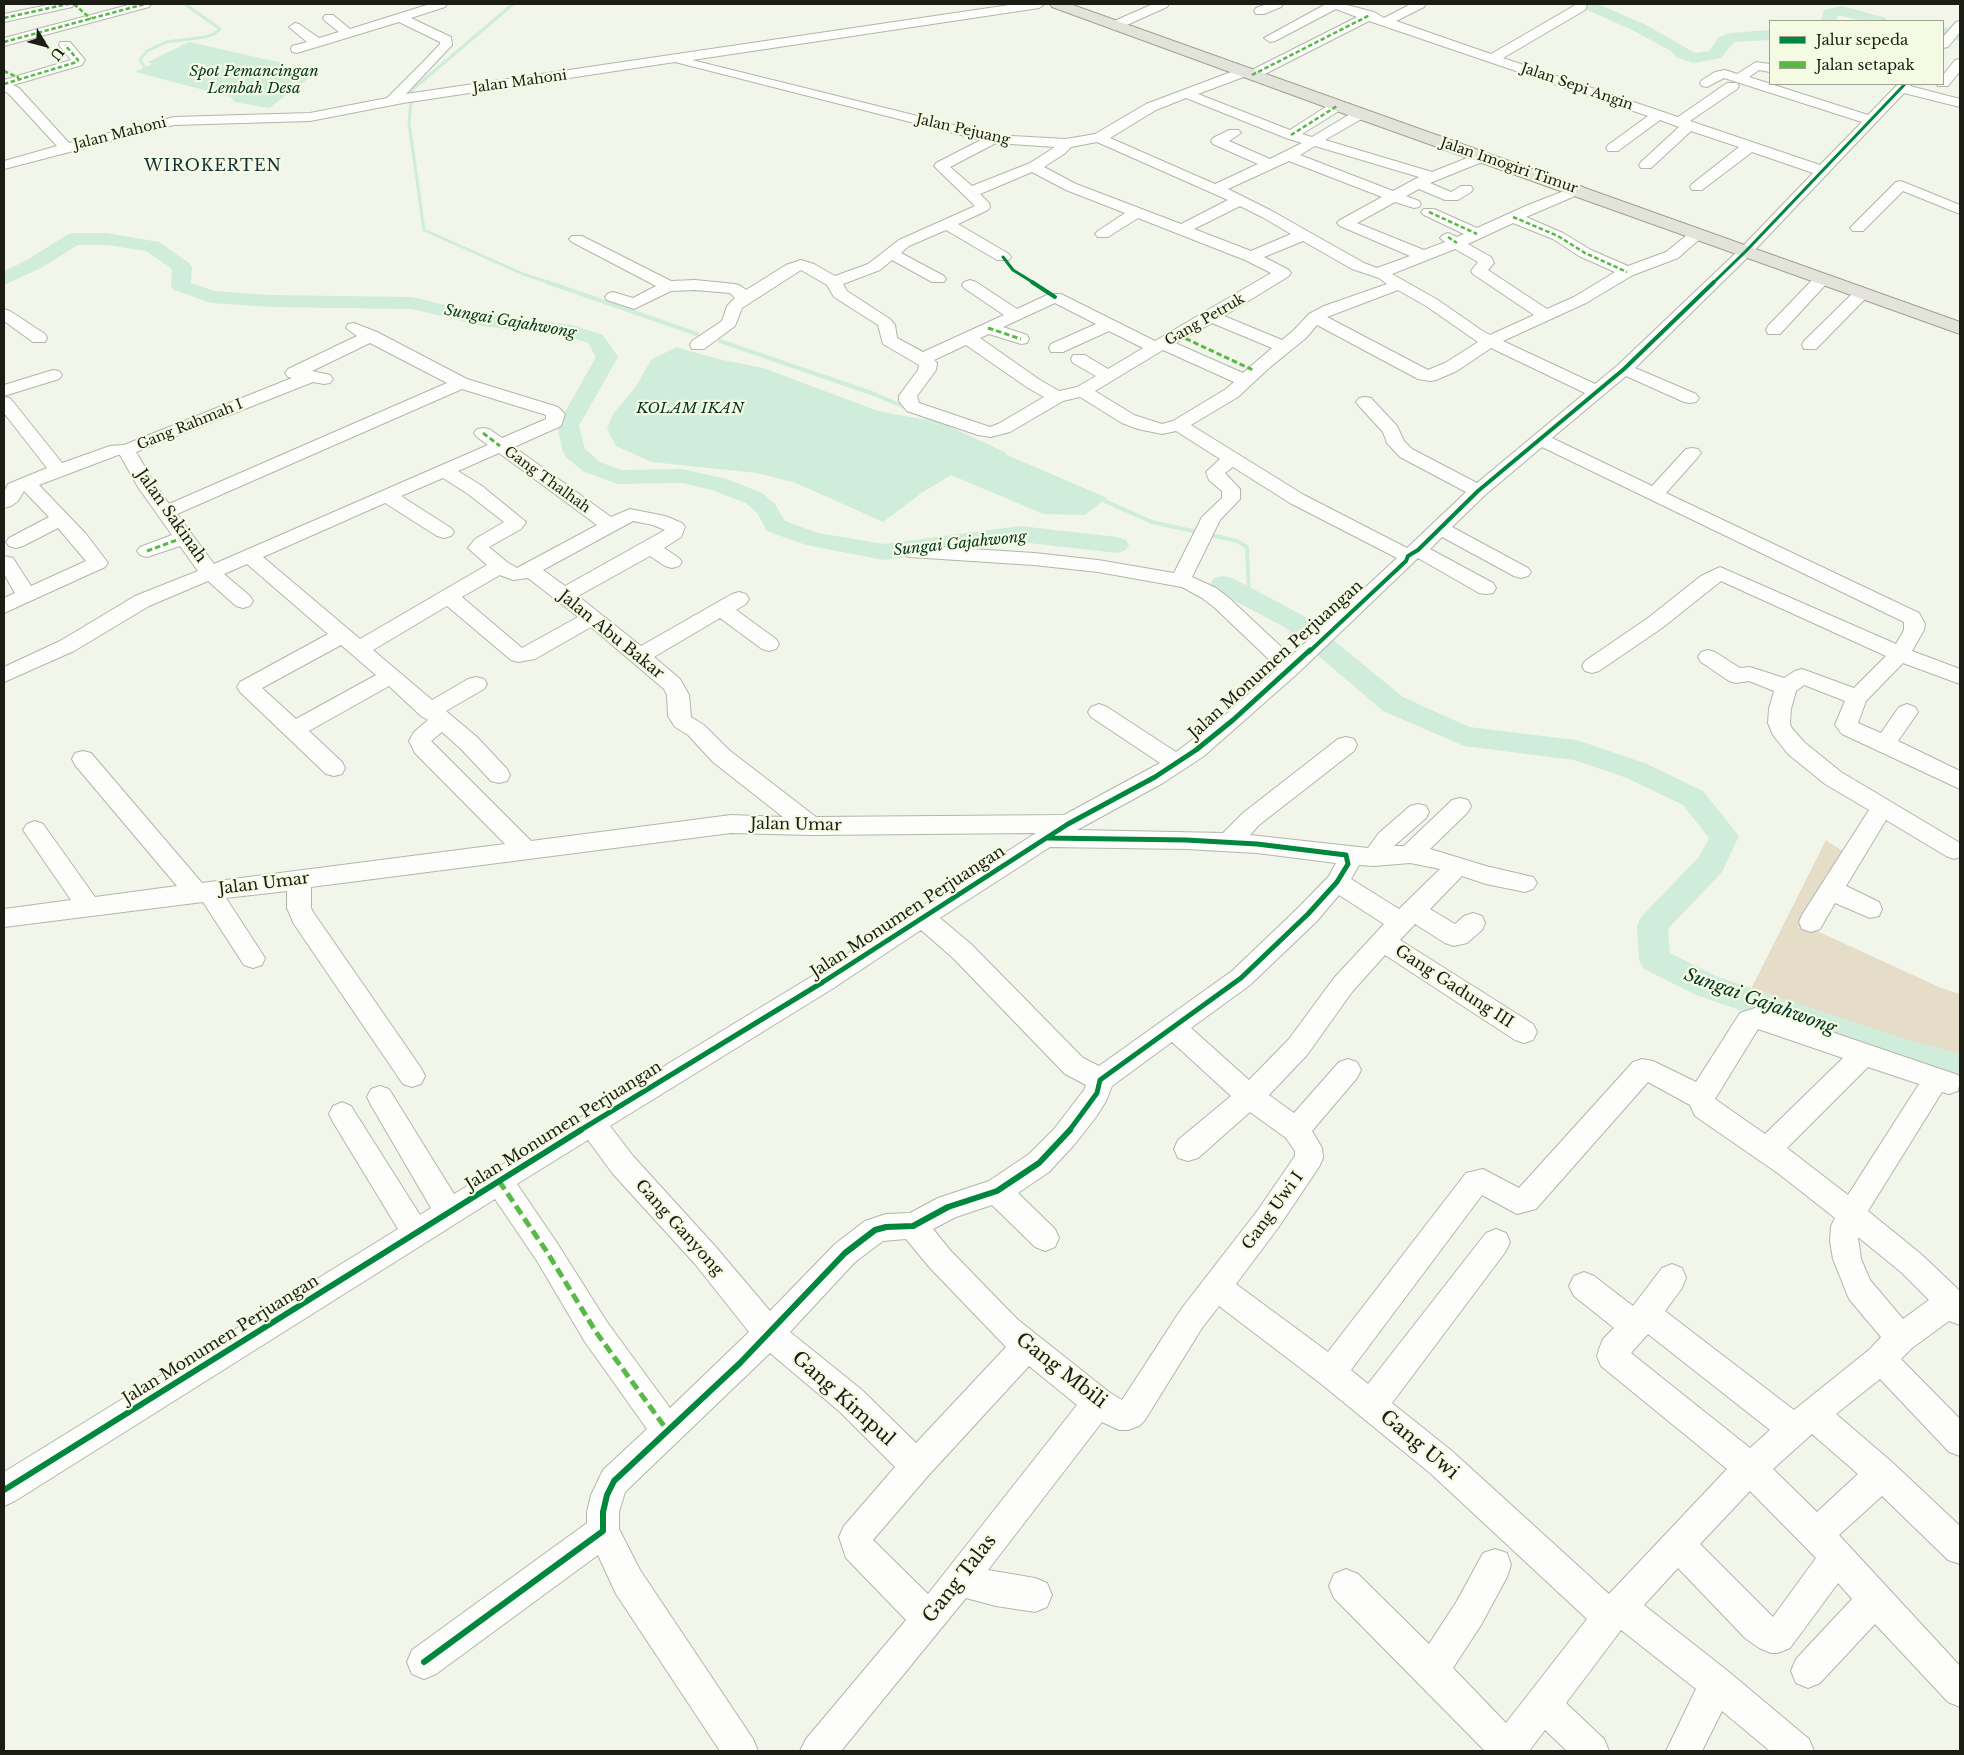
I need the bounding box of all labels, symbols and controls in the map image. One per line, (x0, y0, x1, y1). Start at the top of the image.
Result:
north arrow (20, 20, 70, 70)
legend (1769, 20, 1944, 85)
text: Jalur sepeda (1816, 30, 1908, 49)
text: U (46, 44, 68, 64)
text: Jalan setapak (1816, 55, 1915, 74)
street label: Jalan Sepi Angin (1519, 60, 1635, 114)
water label: Spot Pemancingan Lembah Desa (189, 63, 319, 98)
street label: Jalan Mahoni (472, 67, 568, 97)
street label: Jalan Pejuang (915, 111, 1011, 149)
street label: Jalan Mahoni (72, 114, 168, 154)
street label: Jalan Imogiri Timur (1438, 135, 1580, 197)
district label: WIROKERTEN (143, 156, 283, 176)
street label: Gang Petruk (1162, 290, 1248, 350)
water label: Sungai Gajahwong (443, 302, 577, 342)
street label: Gang Rahmah I (135, 396, 245, 454)
water label: KOLAM IKAN (636, 400, 744, 418)
street label: Gang Thalhah (501, 443, 593, 517)
street label: Jalan Sakinah (132, 466, 210, 566)
water label: Sungai Gajahwong (893, 528, 1027, 560)
street label: Jalan Monumen Perjuangan (1185, 577, 1367, 743)
street label: Jalan Abu Bakar (554, 587, 668, 683)
street label: Jalan Umar (750, 815, 842, 835)
street label: Jalan Monumen Perjuangan (807, 842, 1009, 982)
street label: Jalan Umar (218, 869, 310, 899)
street label: Gang Gadung III (1391, 942, 1517, 1032)
water label: Sungai Gajahwong (1681, 964, 1839, 1040)
street label: Jalan Monumen Perjuangan (462, 1058, 666, 1194)
street label: Gang Uwi I (1238, 1168, 1308, 1254)
street label: Gang Ganyong (631, 1176, 727, 1280)
street label: Jalan Monumen Perjuangan (119, 1272, 323, 1408)
street label: Gang Mbili (1011, 1328, 1111, 1414)
street label: Gang Kimpul (787, 1347, 899, 1451)
street label: Gang Uwi (1375, 1406, 1463, 1484)
street label: Gang Talas (918, 1530, 1002, 1628)

